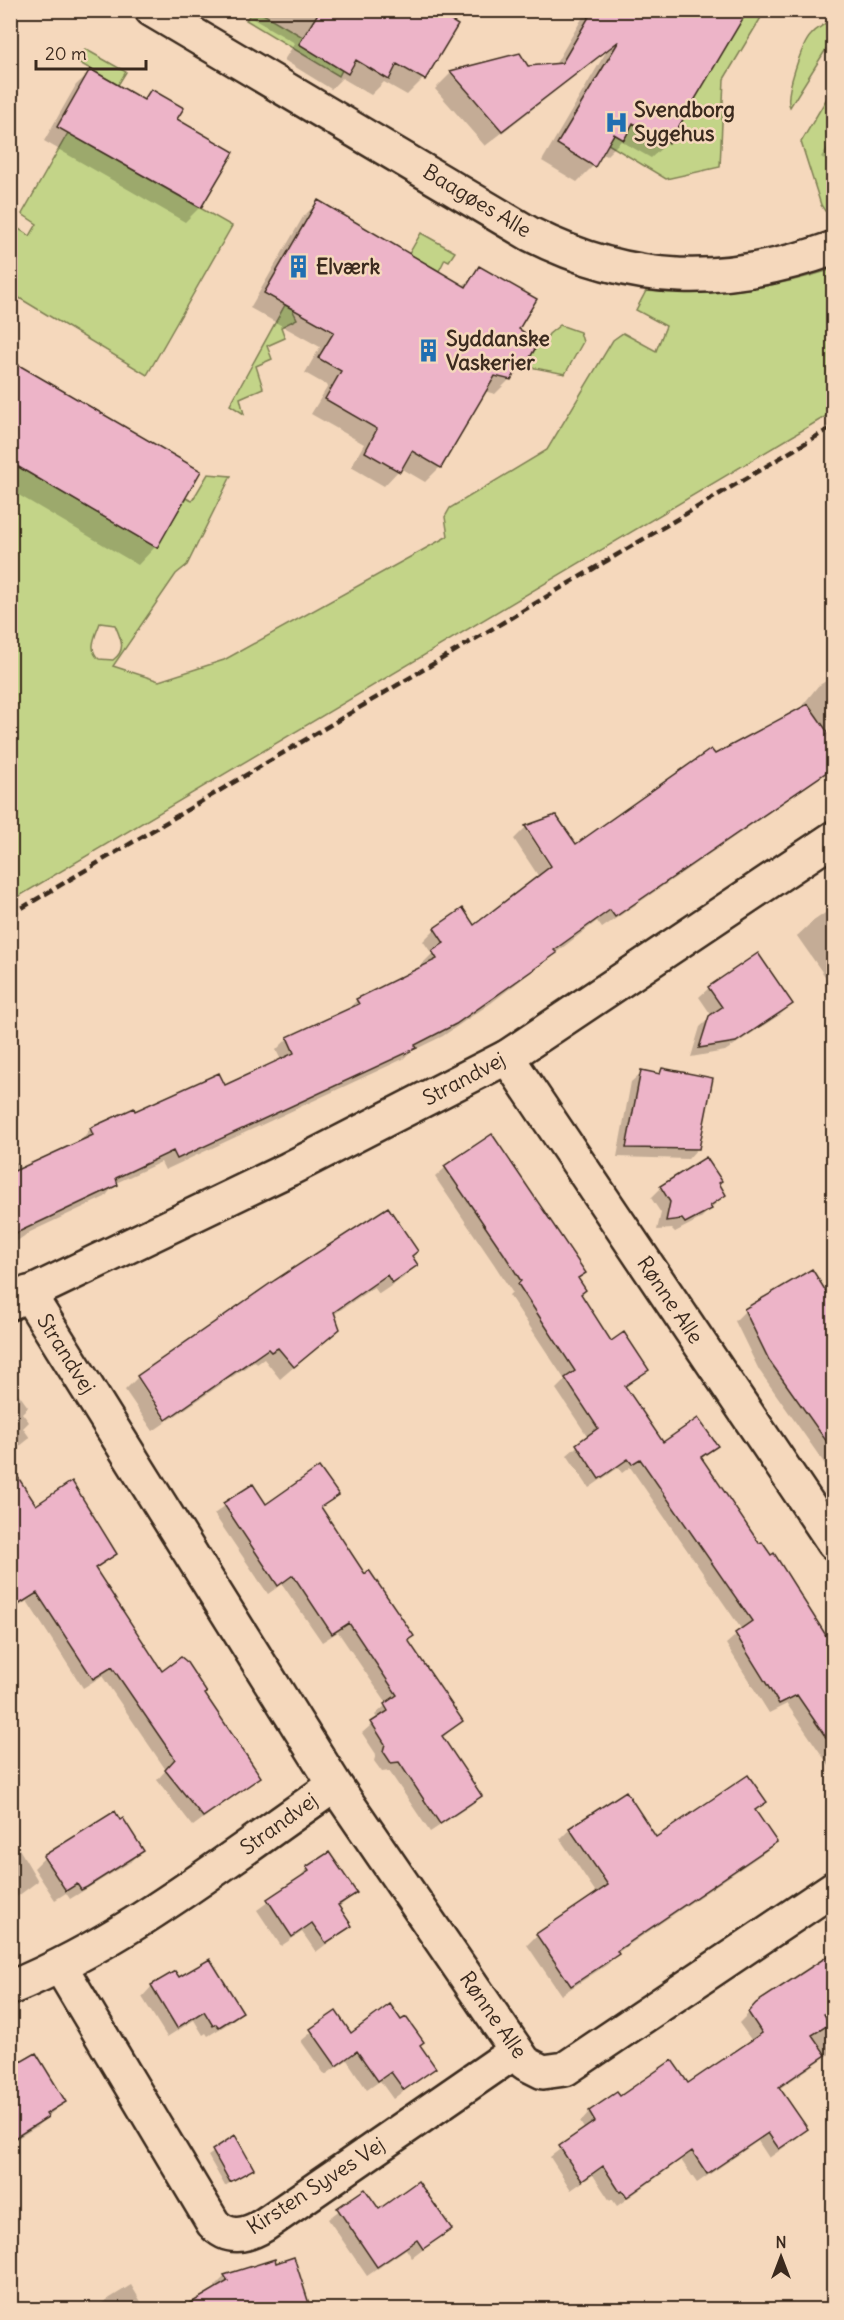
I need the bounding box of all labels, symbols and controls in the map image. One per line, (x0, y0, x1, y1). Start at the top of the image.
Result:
scale bar (36, 33, 146, 71)
text: 20 m (45, 42, 87, 65)
place label: Svendborg Sygehus (634, 96, 735, 147)
hospital icon: Svendborg Sygehus (603, 109, 629, 135)
street label: Baagøes Alle (418, 158, 536, 243)
place label: Elværk (316, 253, 380, 280)
building icon: Elværk (285, 254, 311, 280)
place label: Syddanske Vaskerier (446, 325, 550, 376)
building icon: Syddanske Vaskerier (415, 338, 441, 364)
street label: Strandvej (418, 1046, 510, 1111)
street label: Rønne Alle (631, 1251, 710, 1349)
street label: Strandvej (31, 1309, 102, 1399)
street label: Strandvej (235, 1786, 323, 1861)
street label: Rønne Alle (454, 1966, 533, 2063)
street label: Kirsten Syves Vej (242, 2131, 390, 2240)
north arrow (751, 2227, 811, 2287)
text: N (775, 2232, 787, 2252)

